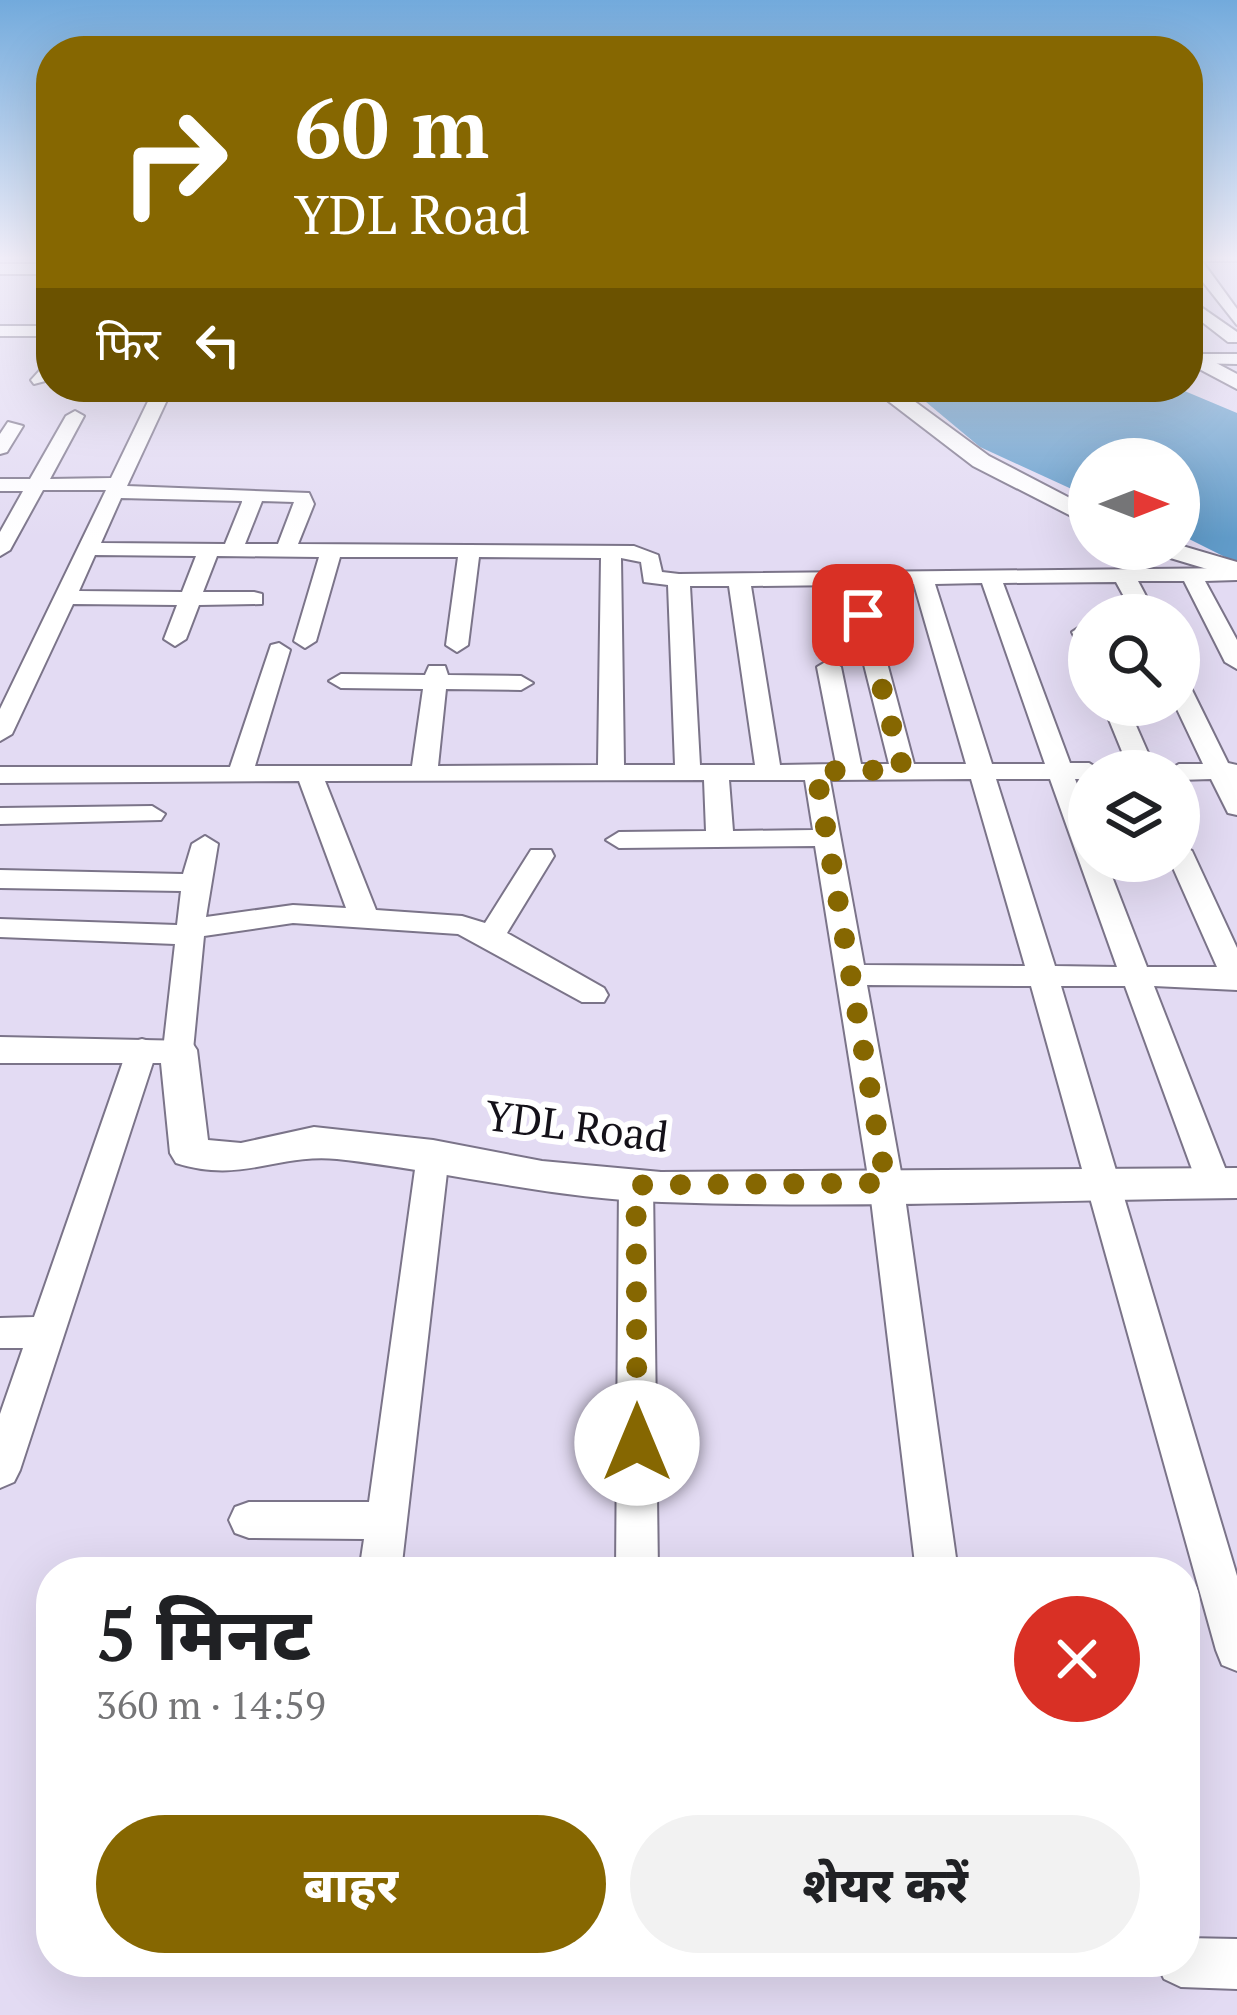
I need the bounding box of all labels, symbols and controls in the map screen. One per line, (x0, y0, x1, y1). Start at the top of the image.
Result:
text: 60 m (294, 71, 489, 182)
icon: right (96, 84, 252, 240)
text: YDL Road (294, 178, 530, 249)
icon: left (185, 312, 251, 378)
text: फिर (96, 313, 161, 373)
north arrow (1068, 438, 1200, 570)
map controls (1068, 438, 1200, 882)
pin (812, 564, 914, 666)
icon: arrive (830, 582, 896, 648)
button: search (1068, 594, 1200, 726)
button: layers (1068, 750, 1200, 882)
street label: YDL Road (483, 1086, 672, 1164)
position arrow (574, 1380, 700, 1506)
text: 5 मिनट (96, 1585, 311, 1681)
button: close (1014, 1596, 1140, 1722)
text: 360 m · 14:59 (96, 1678, 326, 1730)
button: बाहर (96, 1815, 606, 1953)
button: शेयर करें (630, 1815, 1140, 1953)

